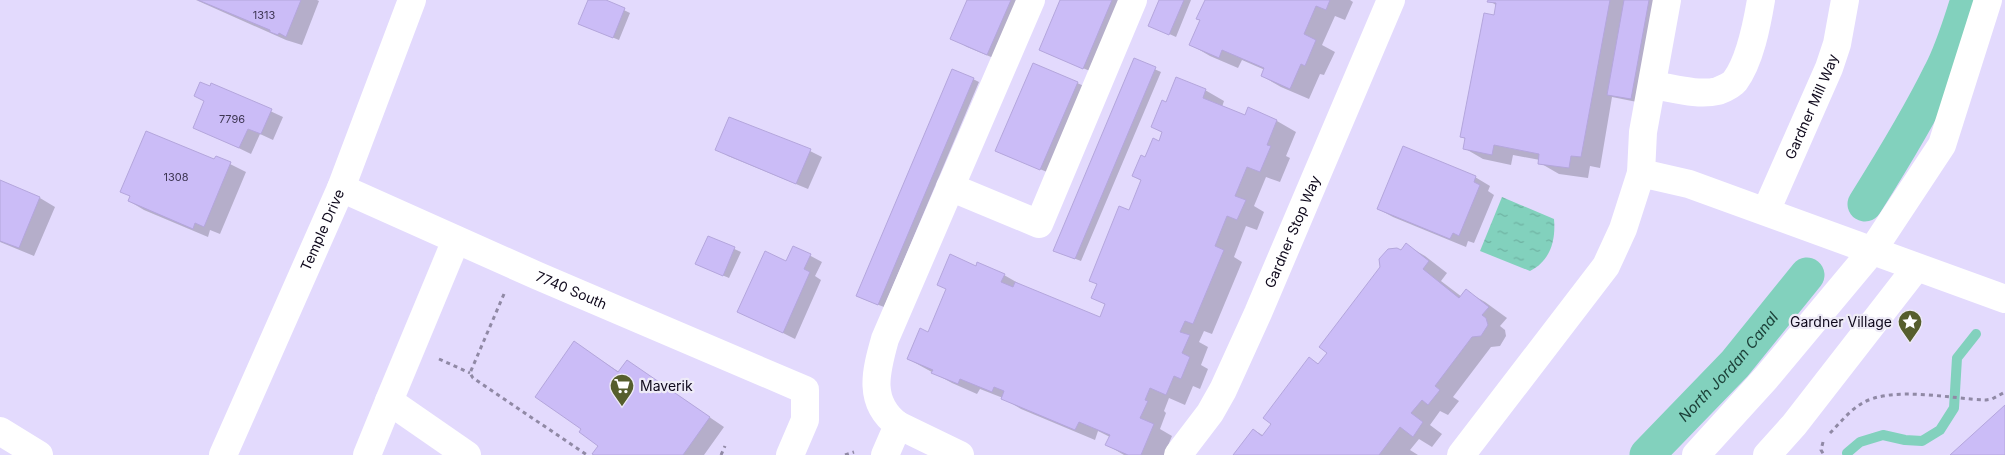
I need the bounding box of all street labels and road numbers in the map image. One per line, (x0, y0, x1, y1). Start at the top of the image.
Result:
street label: Gardner Mill Way (1781, 52, 1841, 162)
street label: Gardner Stop Way (1261, 173, 1323, 290)
street label: Temple Drive (297, 186, 347, 273)
street label: 7740 South (533, 267, 610, 312)

